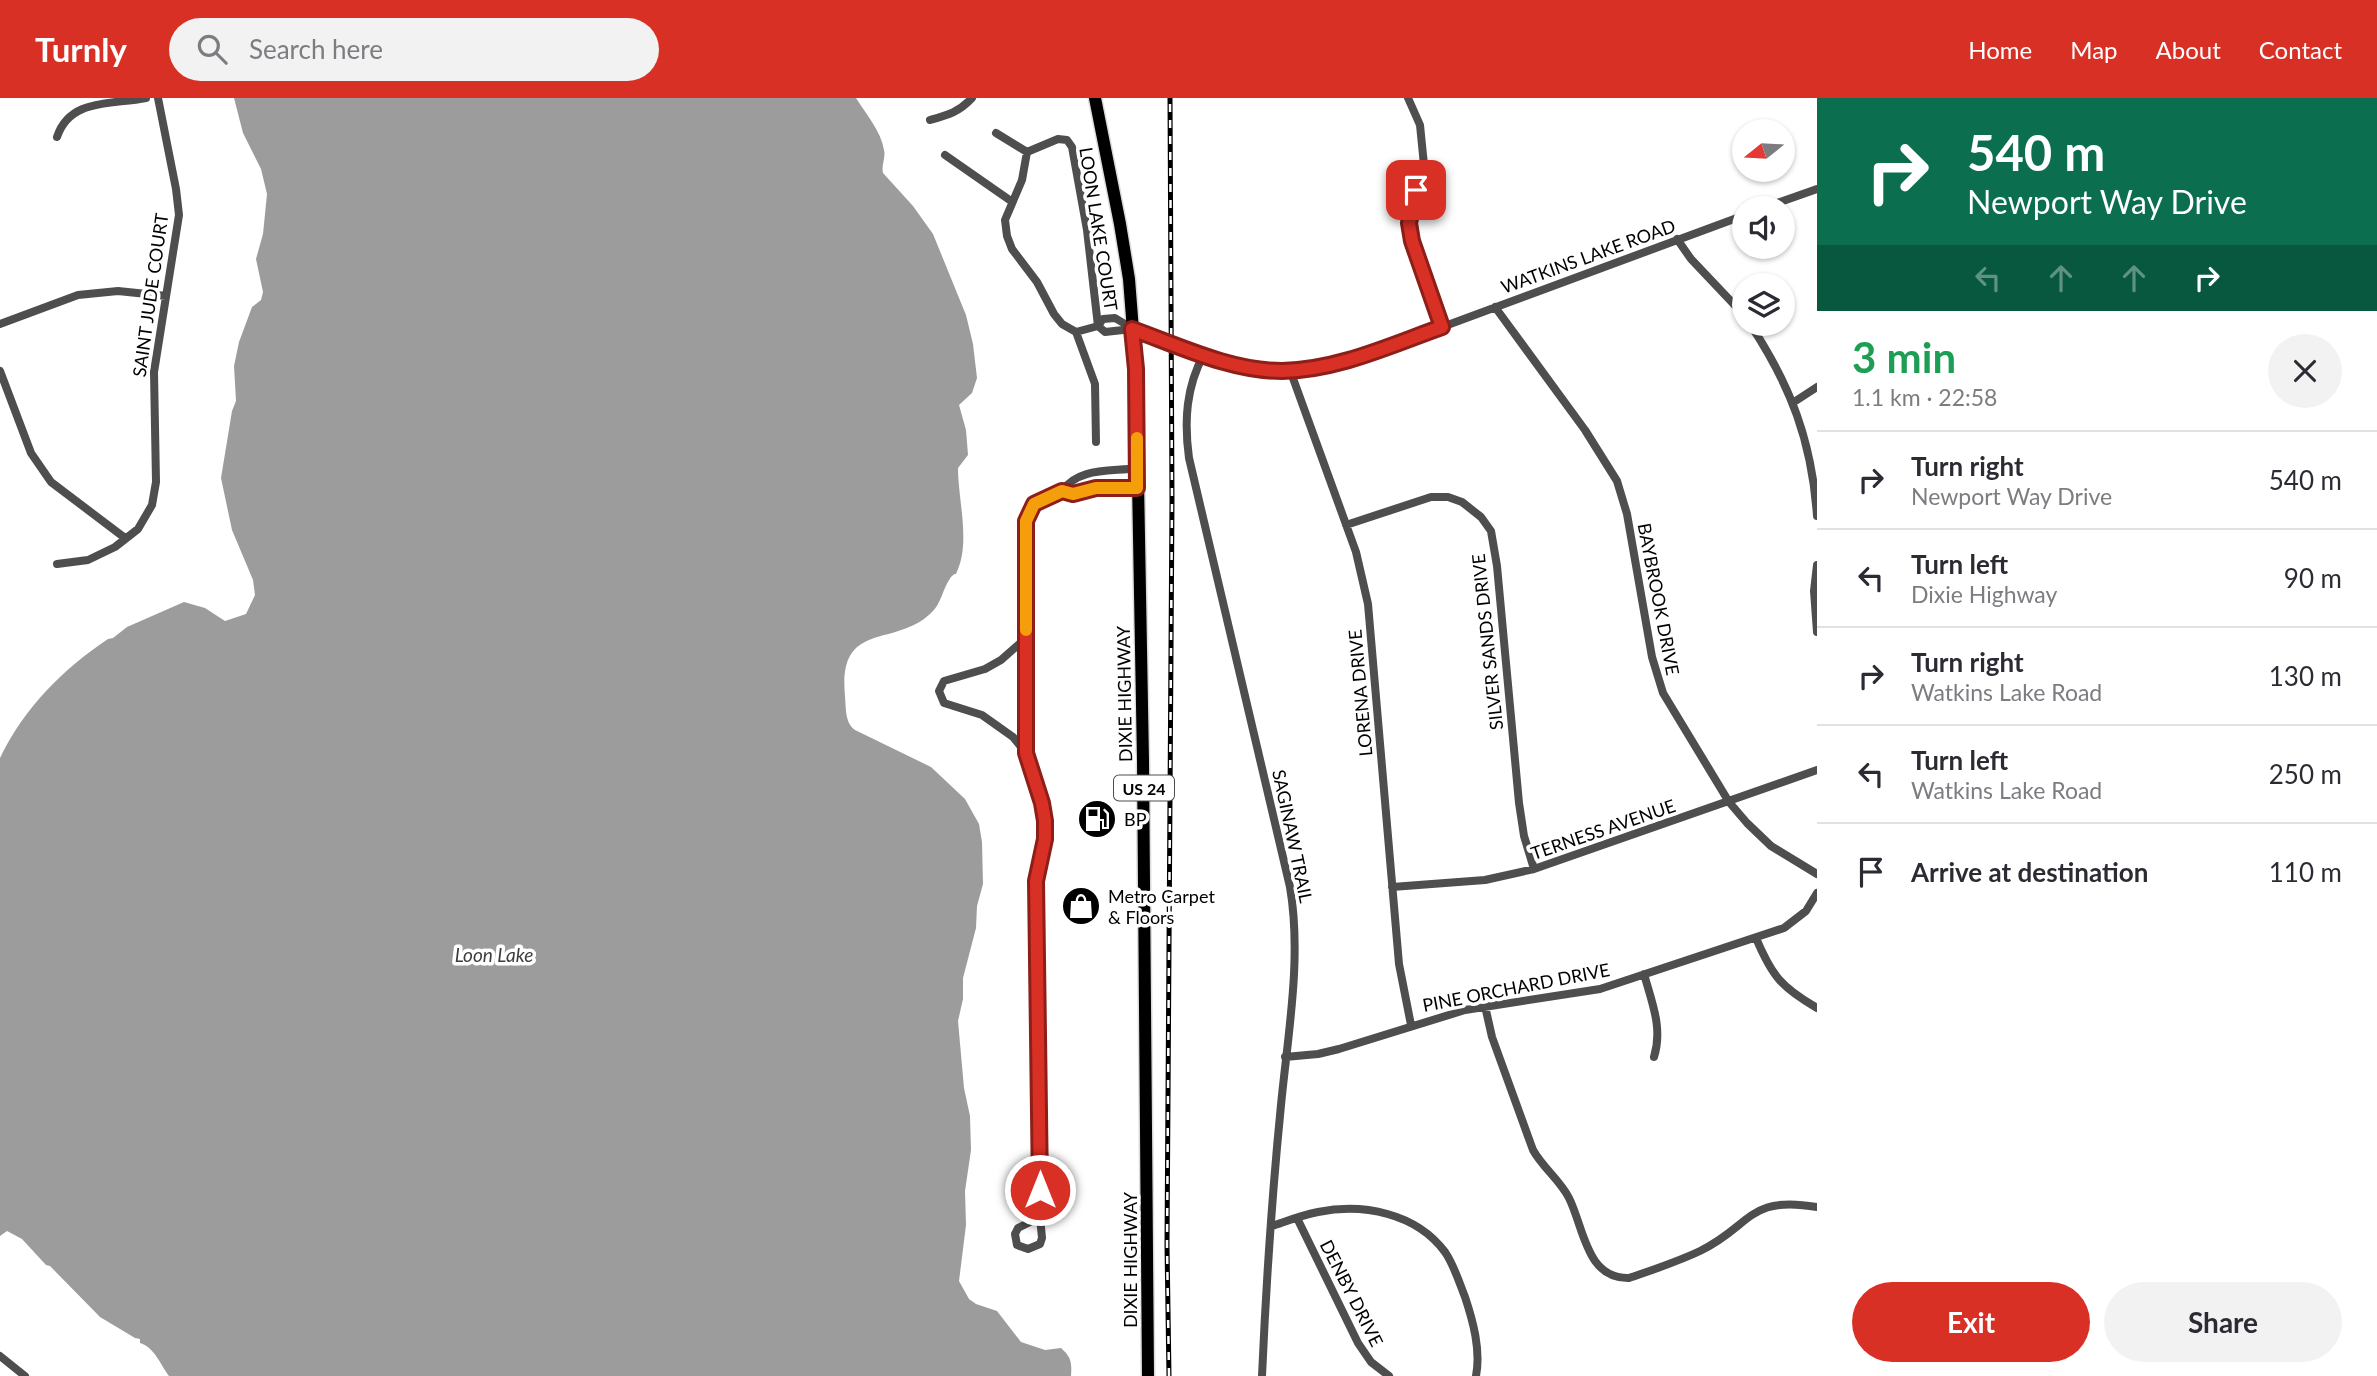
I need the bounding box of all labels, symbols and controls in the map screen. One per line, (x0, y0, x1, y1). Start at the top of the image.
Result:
search box (169, 18, 659, 81)
text: Turnly (35, 29, 127, 69)
icon: search (193, 30, 231, 68)
text: Search here (249, 33, 383, 65)
text: Home (1968, 35, 2032, 64)
text: Map (2070, 35, 2118, 64)
text: About (2156, 35, 2221, 64)
text: Contact (2259, 35, 2342, 64)
north arrow (1732, 119, 1796, 182)
map controls (1732, 119, 1795, 336)
text: 540 m (1967, 123, 2105, 181)
icon: right (1852, 126, 1943, 217)
street label: LOON LAKE COURT (1075, 146, 1123, 313)
pin (1386, 160, 1446, 220)
icon: arrive (1397, 171, 1435, 209)
text: Newport Way Drive (1967, 182, 2247, 221)
button: sound (1732, 196, 1795, 259)
street label: SAINT JUDE COURT (128, 211, 172, 378)
street label: WATKINS LAKE ROAD (1498, 214, 1678, 298)
icon: left (1969, 259, 2007, 297)
icon: ahead (2042, 259, 2080, 297)
icon: ahead (2115, 259, 2153, 297)
icon: right (2188, 259, 2226, 297)
button: layers (1732, 273, 1795, 336)
text: 3 min (1852, 332, 1956, 382)
button: close (2268, 334, 2342, 408)
text: 1.1 km · 22:58 (1852, 383, 1997, 411)
text: Turn right (1911, 450, 2024, 482)
icon: right (1852, 461, 1890, 499)
text: 540 m (2269, 464, 2342, 496)
text: Newport Way Drive (1911, 482, 2112, 510)
street label: BAYBROOK DRIVE (1633, 521, 1685, 677)
text: Turn left (1911, 548, 2008, 580)
street label: SILVER SANDS DRIVE (1467, 553, 1507, 731)
icon: left (1852, 559, 1890, 597)
text: 90 m (2284, 562, 2342, 594)
text: Dixie Highway (1911, 580, 2057, 608)
street label: DIXIE HIGHWAY (1112, 625, 1136, 762)
street label: LORENA DRIVE (1343, 629, 1377, 757)
text: Turn right (1911, 646, 2024, 678)
icon: right (1852, 657, 1890, 695)
text: 130 m (2269, 660, 2342, 692)
text: Watkins Lake Road (1911, 678, 2102, 706)
text: Turn left (1911, 744, 2008, 776)
icon: left (1852, 755, 1890, 793)
text: 250 m (2269, 758, 2342, 790)
street label: SAGINAW TRAIL (1268, 767, 1318, 905)
road number: US 24 (1114, 776, 1174, 800)
text: Watkins Lake Road (1911, 776, 2102, 804)
street label: TERNESS AVENUE (1528, 794, 1678, 864)
fuel station icon: BP (1076, 798, 1118, 840)
place label: BP (1124, 808, 1147, 830)
icon: arrive (1852, 853, 1890, 891)
text: Arrive at destination (1911, 856, 2148, 888)
text: 110 m (2269, 856, 2342, 888)
shop icon: Metro Carpet & Floors (1060, 885, 1102, 927)
place label: Metro Carpet & Floors (1108, 885, 1215, 928)
water label: Loon Lake (455, 943, 533, 966)
street label: PINE ORCHARD DRIVE (1421, 958, 1611, 1016)
position arrow (1003, 1153, 1077, 1227)
street label: DIXIE HIGHWAY (1119, 1191, 1141, 1328)
street label: DENBY DRIVE (1316, 1236, 1388, 1350)
button: Exit (1852, 1282, 2090, 1362)
button: Share (2104, 1282, 2342, 1362)

